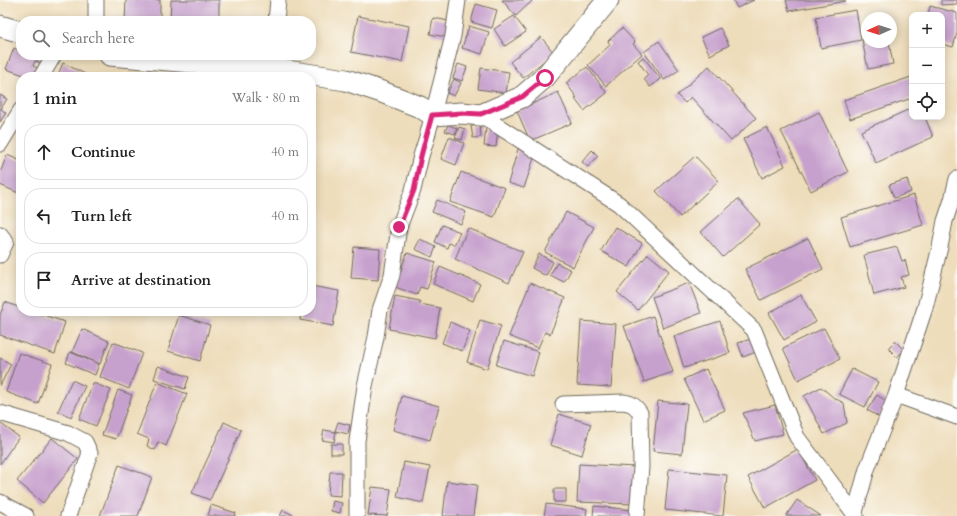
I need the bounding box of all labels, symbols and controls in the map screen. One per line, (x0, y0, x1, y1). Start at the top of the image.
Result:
north arrow (861, 12, 897, 48)
map controls (909, 12, 945, 120)
button: + (909, 12, 945, 48)
search box (16, 16, 316, 60)
icon: search (30, 27, 52, 49)
text: Search here (62, 28, 135, 48)
button: − (909, 48, 945, 84)
route start (536, 69, 554, 87)
button: locate (909, 84, 945, 120)
text: 1 min (32, 87, 77, 110)
text: Walk · 80 m (232, 89, 300, 107)
icon: ahead (33, 141, 55, 163)
text: Continue (71, 142, 136, 162)
text: 40 m (271, 143, 299, 161)
icon: left (33, 205, 55, 227)
text: Turn left (71, 206, 132, 226)
text: 40 m (271, 207, 299, 225)
route end (390, 218, 408, 236)
icon: arrive (33, 269, 55, 291)
text: Arrive at destination (71, 270, 211, 290)

